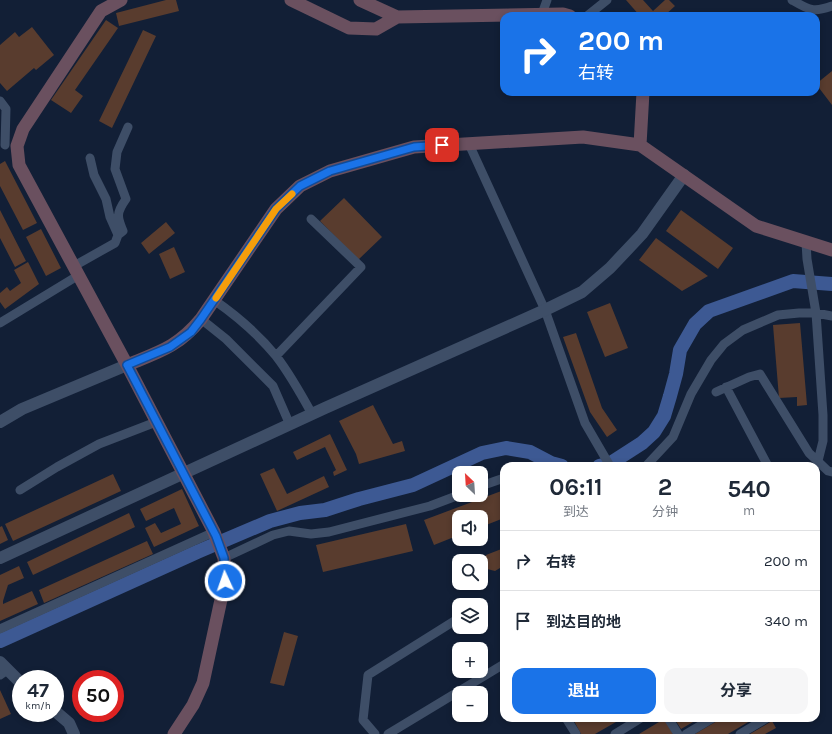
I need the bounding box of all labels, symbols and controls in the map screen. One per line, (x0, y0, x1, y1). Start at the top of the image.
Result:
text: 200 m (578, 24, 664, 57)
icon: right (512, 28, 564, 80)
text: 右转 (578, 62, 614, 84)
pin (425, 128, 459, 162)
icon: arrive (431, 134, 453, 156)
north arrow (452, 466, 488, 502)
map controls (452, 466, 488, 722)
text: 06:11 (549, 473, 603, 501)
text: 2 (658, 473, 672, 501)
text: 540 (727, 475, 771, 503)
text: m (743, 503, 755, 518)
text: 到达 (563, 504, 589, 519)
text: 分钟 (652, 504, 678, 519)
button: sound (452, 510, 488, 546)
icon: right (512, 550, 534, 572)
text: 200 m (764, 552, 808, 570)
text: 右转 (546, 553, 576, 571)
button: search (452, 554, 488, 590)
position arrow (204, 560, 246, 602)
button: layers (452, 598, 488, 634)
icon: arrive (512, 610, 534, 632)
text: 340 m (764, 612, 808, 630)
text: 到达目的地 (546, 613, 621, 631)
button: + (452, 642, 488, 678)
button: 退出 (512, 668, 656, 714)
button: 分享 (664, 668, 808, 714)
speed limit sign: 50 (72, 670, 124, 722)
text: 47 (27, 679, 49, 702)
button: − (452, 686, 488, 722)
text: km/h (25, 700, 51, 712)

